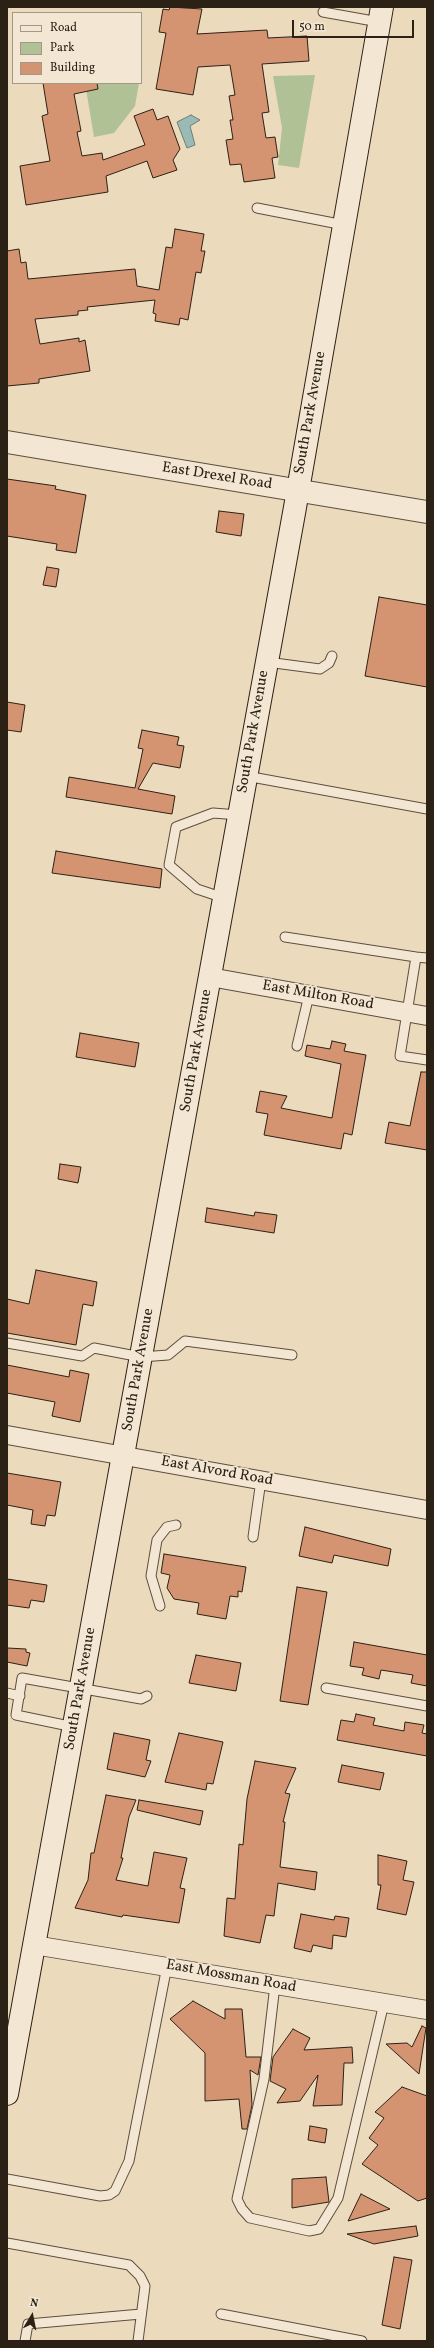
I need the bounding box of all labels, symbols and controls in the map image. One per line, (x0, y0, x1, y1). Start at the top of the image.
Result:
legend (12, 12, 142, 84)
scale bar (294, 12, 416, 38)
text: 50 m (299, 19, 325, 35)
text: Road (50, 20, 77, 36)
text: Park (50, 40, 75, 56)
text: Building (50, 60, 95, 76)
street label: South Park Avenue (291, 350, 331, 476)
street label: East Drexel Road (161, 459, 273, 495)
street label: South Park Avenue (234, 669, 274, 795)
street label: East Milton Road (261, 977, 375, 1015)
street label: South Park Avenue (177, 988, 217, 1114)
street label: South Park Avenue (119, 1307, 159, 1433)
street label: East Alvord Road (160, 1453, 274, 1491)
street label: South Park Avenue (61, 1626, 101, 1752)
street label: East Mossman Road (164, 1957, 298, 1997)
north arrow (12, 2296, 52, 2336)
text: N (29, 2296, 39, 2312)

